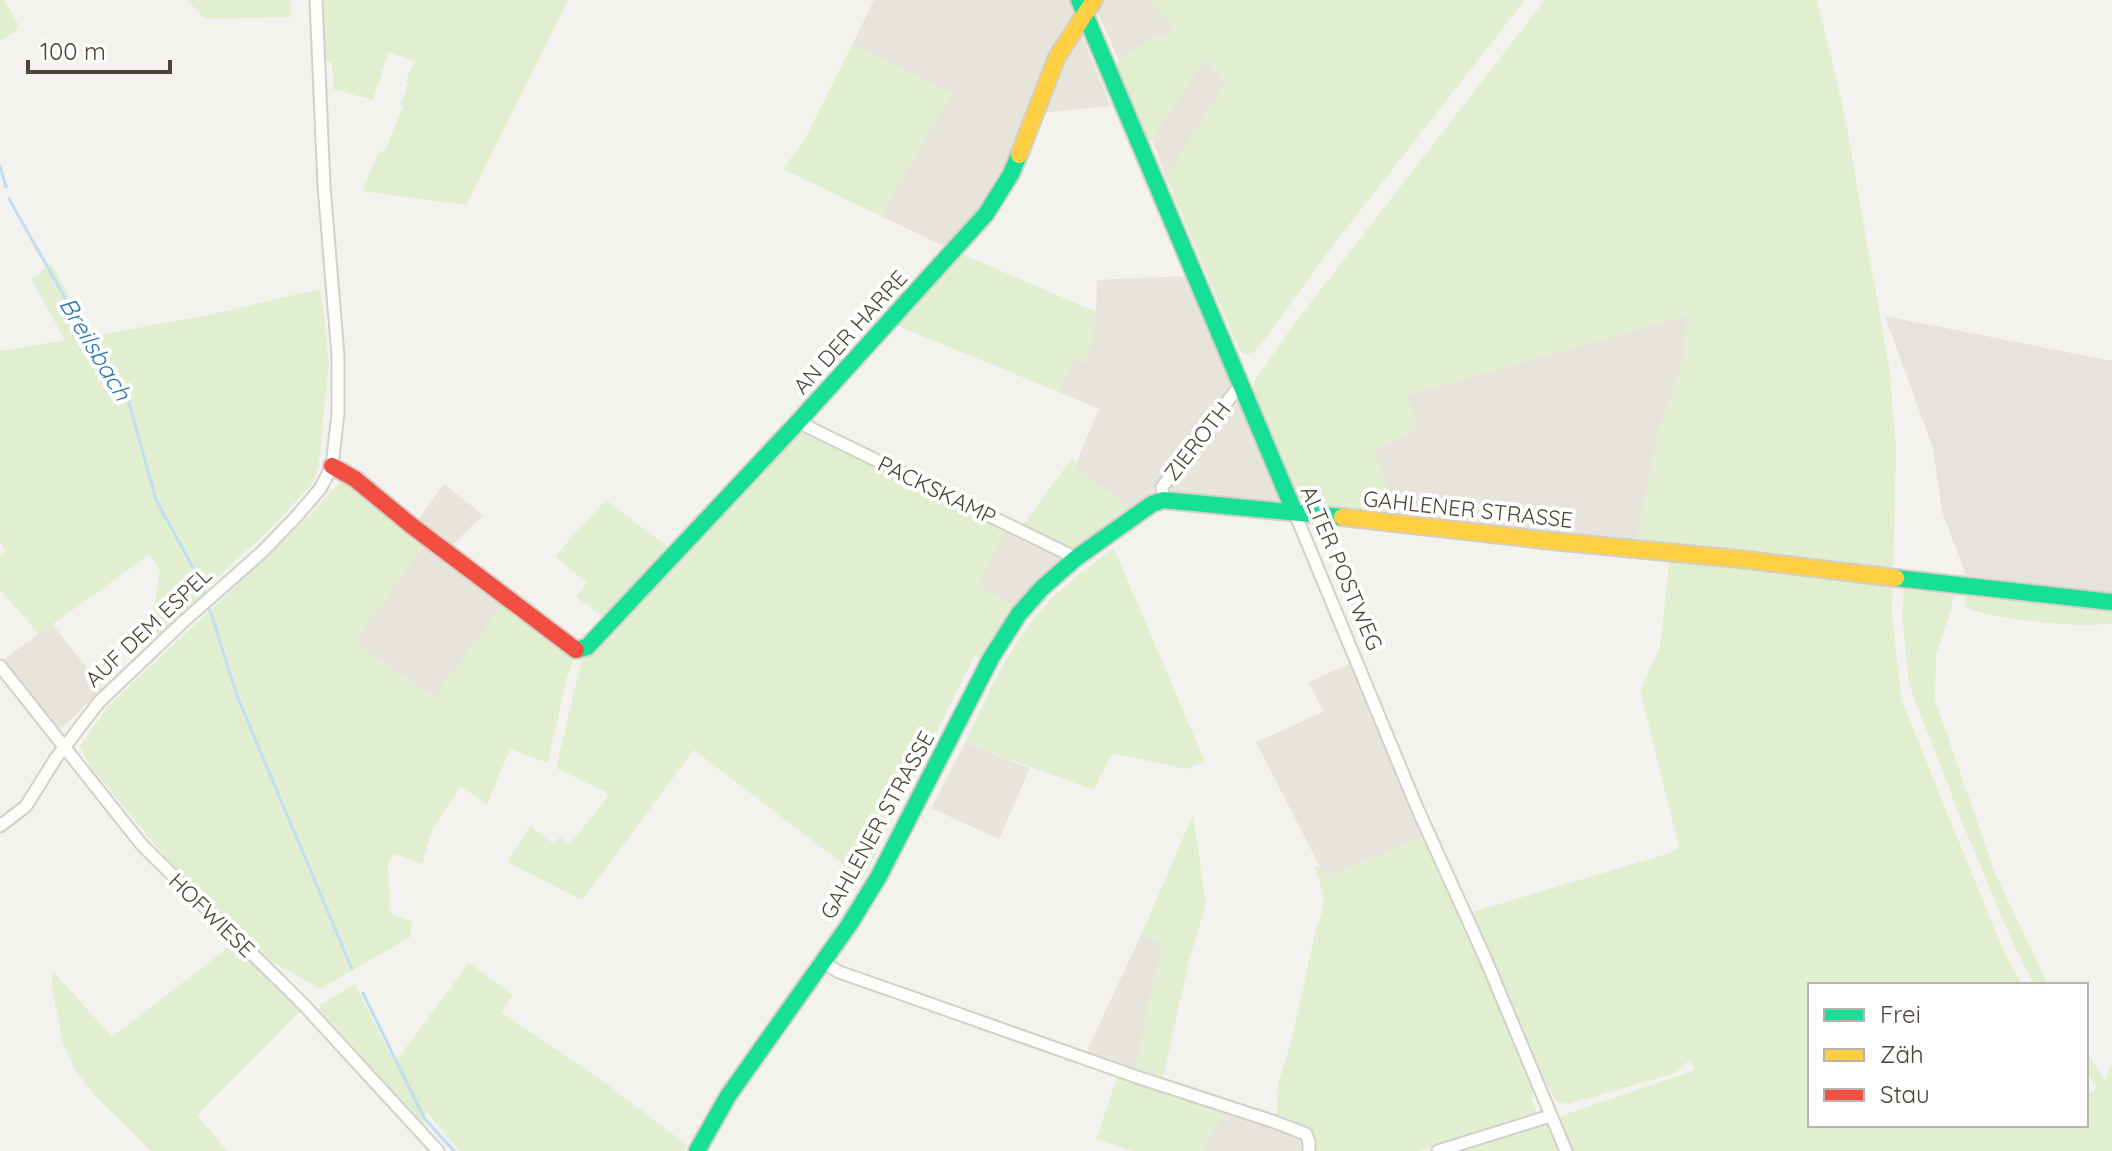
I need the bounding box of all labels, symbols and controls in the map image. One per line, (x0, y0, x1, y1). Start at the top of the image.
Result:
scale bar (28, 24, 170, 74)
text: 100 m (40, 36, 106, 66)
street label: AN DER HARRE (787, 264, 913, 400)
water label: Breilsbach (53, 291, 139, 406)
street label: ZIEROTH (1158, 396, 1236, 486)
street label: PACKSKAMP (873, 449, 1001, 531)
street label: ALTER POSTWEG (1295, 481, 1389, 655)
street label: GAHLENER STRASSE (1362, 484, 1574, 534)
street label: AUF DEM ESPEL (79, 561, 217, 693)
street label: GAHLENER STRASSE (814, 726, 940, 924)
street label: HOFWIESE (163, 867, 261, 963)
legend (1808, 983, 2088, 1127)
text: Frei (1880, 999, 1921, 1029)
text: Zäh (1880, 1039, 1924, 1069)
text: Stau (1880, 1079, 1930, 1109)

